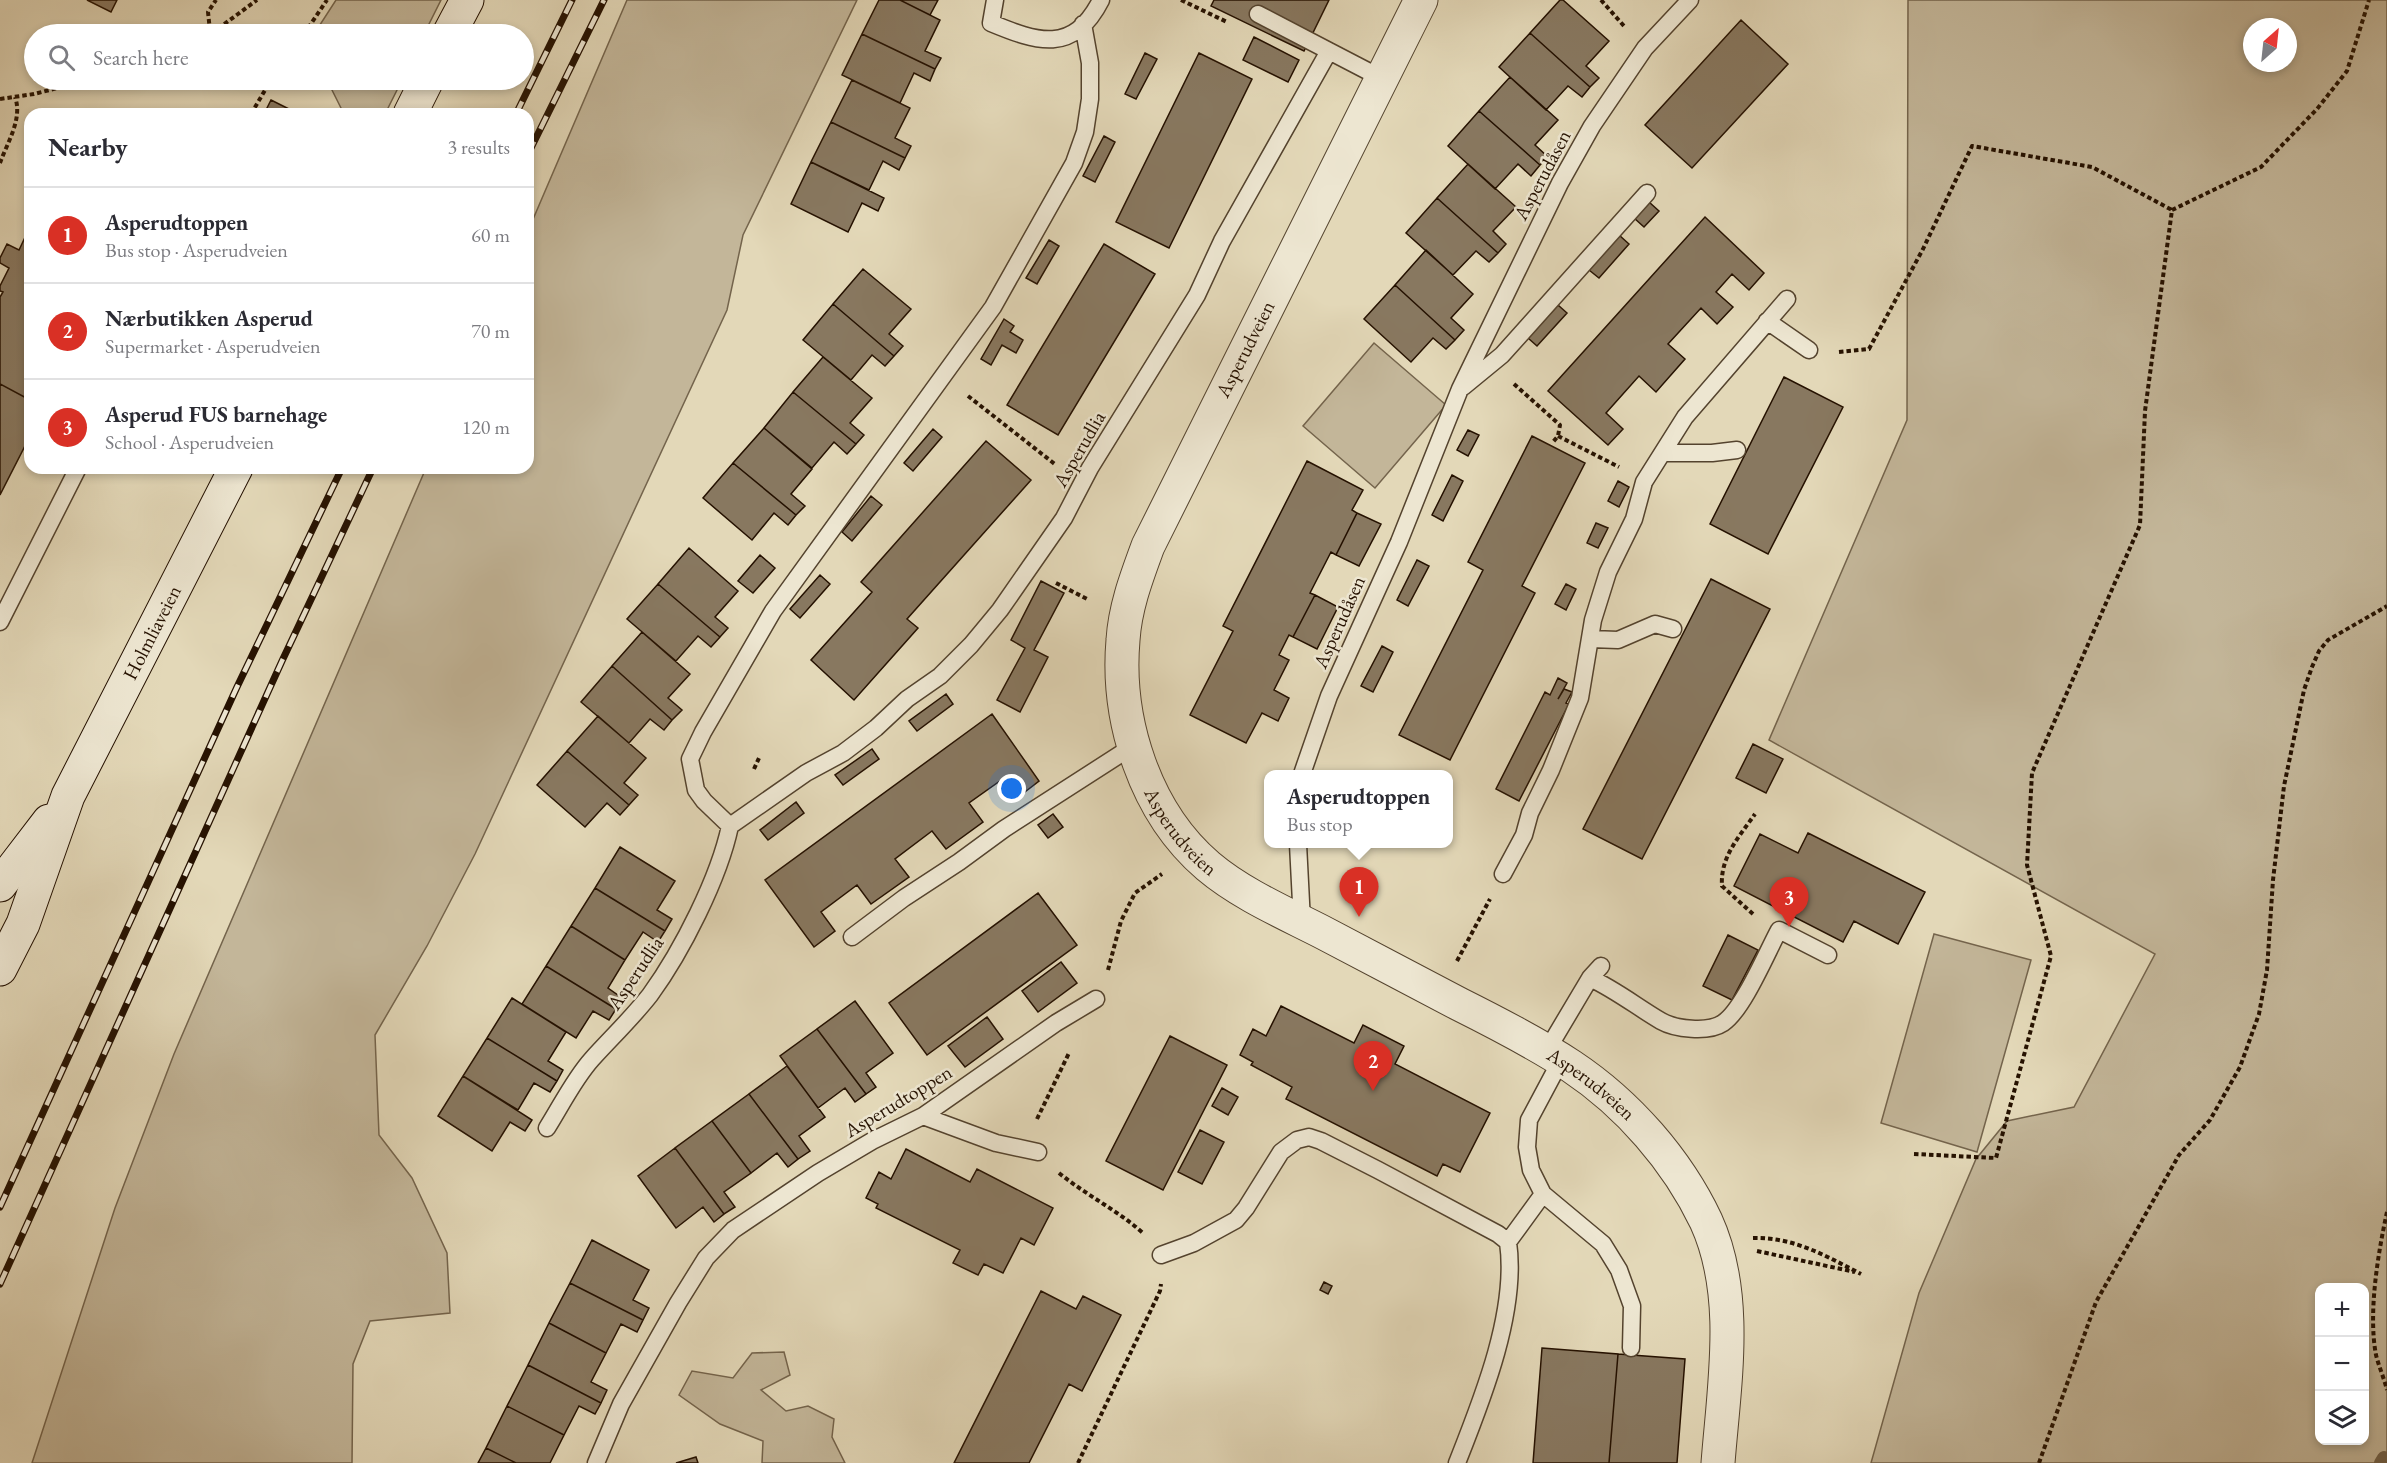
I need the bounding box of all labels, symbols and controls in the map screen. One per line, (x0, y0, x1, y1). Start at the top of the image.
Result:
north arrow (2243, 18, 2297, 72)
search box (24, 24, 534, 90)
icon: search (45, 41, 78, 74)
text: Search here (93, 43, 188, 72)
street label: Asperudåsen (1507, 125, 1577, 226)
text: Nearby (48, 130, 128, 164)
text: 3 results (447, 134, 510, 160)
text: Asperudtoppen (105, 208, 248, 237)
text: 1 (62, 222, 73, 248)
text: 60 m (471, 222, 510, 248)
text: Bus stop · Asperudveien (105, 237, 288, 263)
street label: Asperudveien (1209, 296, 1281, 403)
text: Nærbutikken Asperud (105, 304, 313, 333)
text: 2 (62, 318, 73, 344)
text: 70 m (471, 318, 510, 344)
text: Supermarket · Asperudveien (105, 333, 321, 359)
text: Asperud FUS barnehage (105, 400, 327, 429)
street label: Asperudlia (1046, 406, 1111, 493)
text: 3 (62, 414, 73, 440)
text: 120 m (462, 414, 510, 440)
text: School · Asperudveien (105, 429, 274, 455)
street label: Asperudåsen (1307, 571, 1371, 673)
street label: Holmliaveien (117, 580, 187, 684)
popup (1264, 770, 1453, 848)
your location (997, 774, 1026, 803)
street label: Asperudveien (1138, 782, 1223, 882)
text: Asperudtoppen (1287, 782, 1430, 811)
text: Bus stop (1287, 811, 1353, 837)
pin: 1 (1340, 868, 1378, 917)
pin: 3 (1770, 878, 1808, 927)
street label: Asperudlia (600, 931, 669, 1016)
street label: Asperudveien (1542, 1041, 1642, 1126)
pin: 2 (1354, 1042, 1392, 1091)
street label: Asperudtoppen (839, 1058, 957, 1144)
map controls (2315, 1283, 2369, 1445)
button: + (2315, 1283, 2369, 1337)
button: − (2315, 1337, 2369, 1391)
button: layers (2315, 1391, 2369, 1445)

